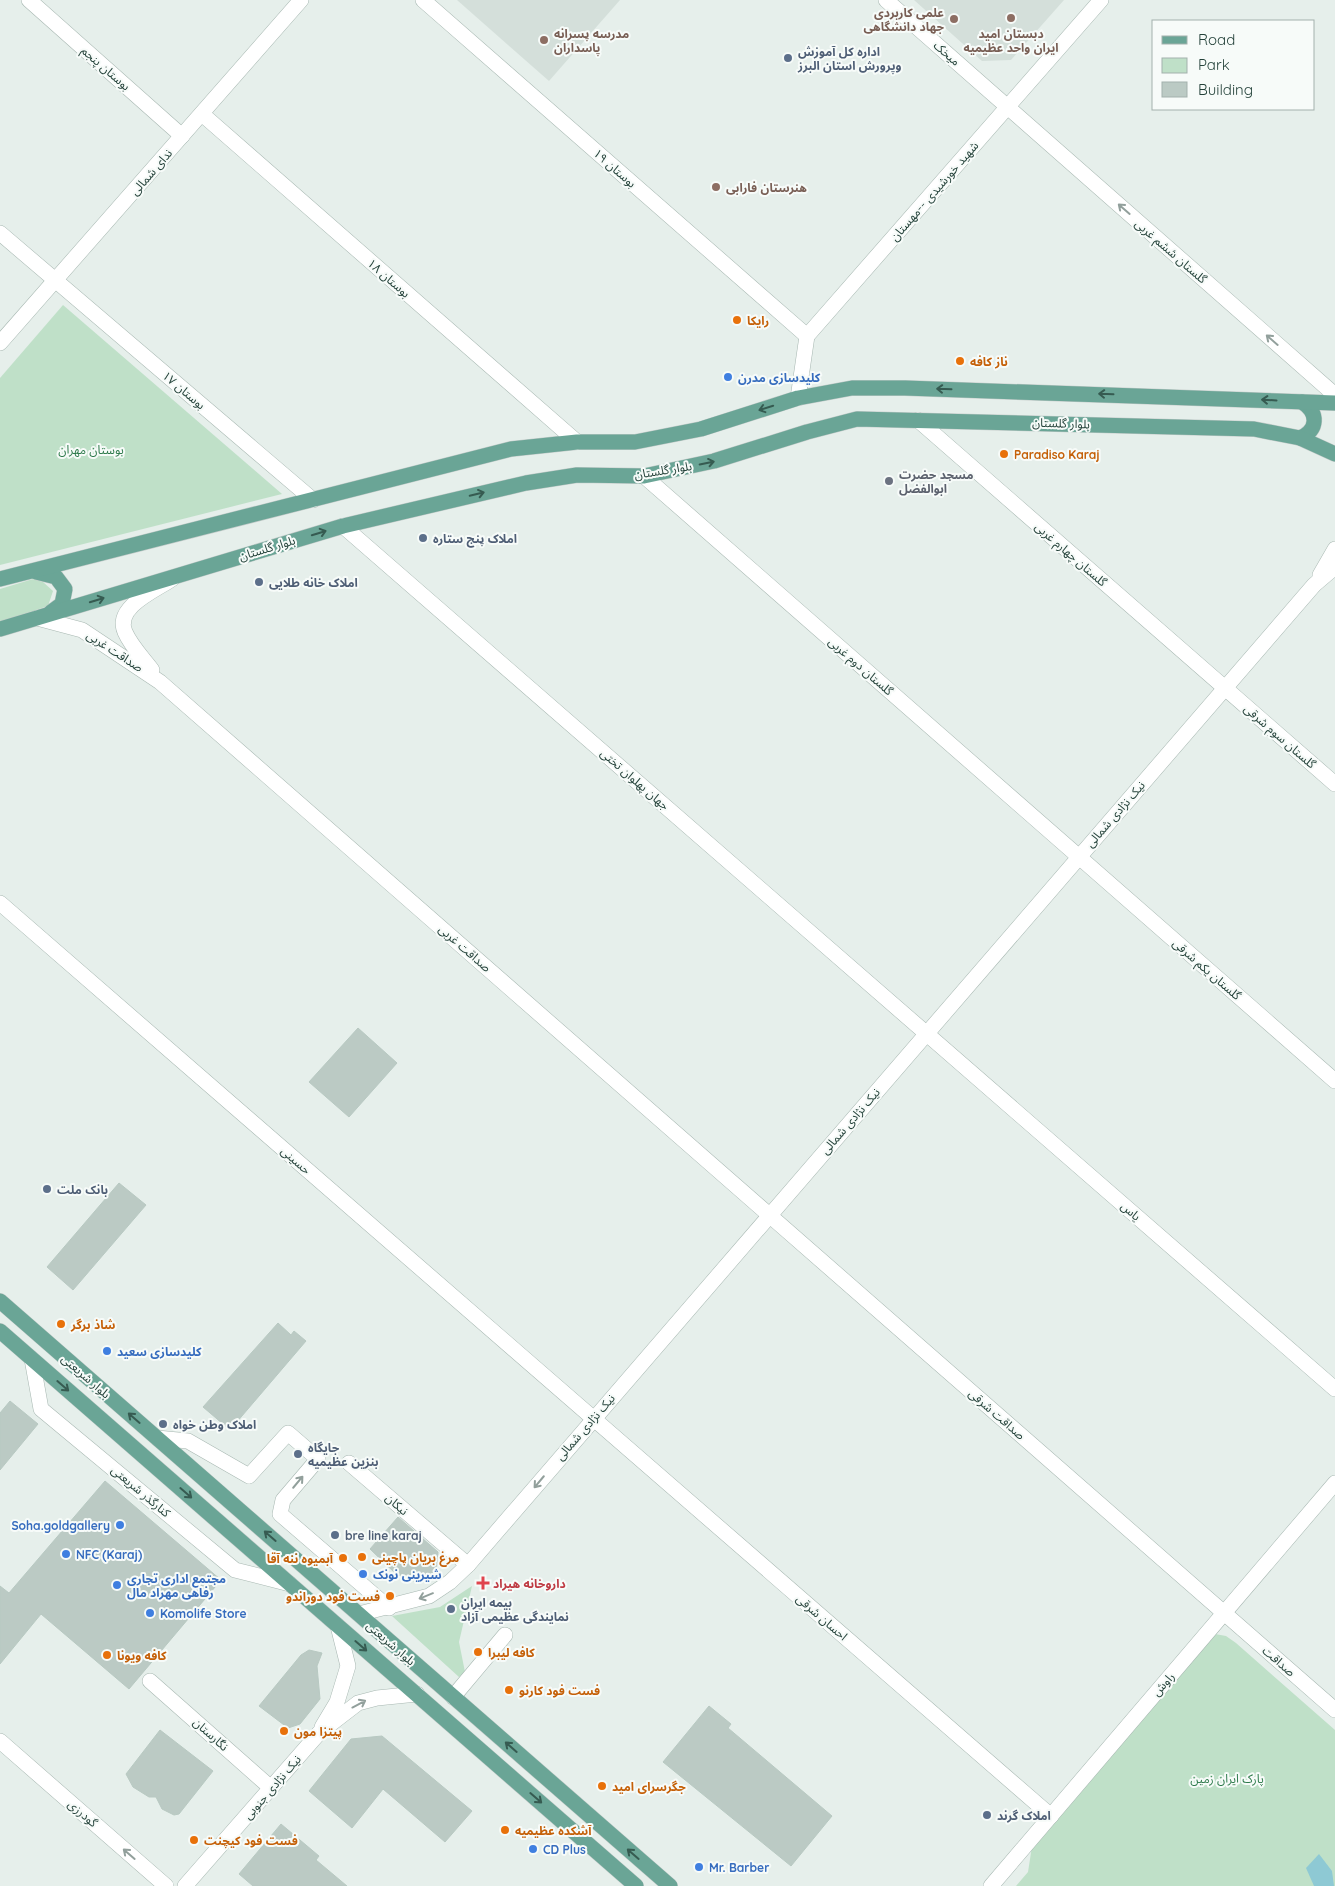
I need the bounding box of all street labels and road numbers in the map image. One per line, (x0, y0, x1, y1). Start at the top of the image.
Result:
street label: میخک (931, 37, 963, 69)
street label: بوستان پنجم (77, 43, 134, 95)
street label: شهید خورشیدی --مهستان (887, 138, 981, 244)
street label: بوستان ۱۹ (591, 145, 639, 191)
street label: ندای شمالی (127, 146, 175, 198)
street label: گلستان ششم غربی (1131, 216, 1211, 288)
street label: بوستان ۱۸ (365, 255, 413, 301)
street label: بوستان ۱۷ (159, 368, 209, 412)
street label: بلوار گلستان (1032, 414, 1090, 432)
street label: بلوار گلستان (633, 458, 693, 482)
street label: گلستان چهارم غربی (1031, 519, 1111, 591)
street label: بلوار گلستان (237, 532, 297, 564)
street label: صداقت غربی (84, 627, 146, 675)
street label: گلستان دوم غربی (824, 634, 897, 700)
street label: گلستان سوم شرقی (1240, 701, 1320, 773)
street label: جهان پهلوان تختی (597, 745, 672, 814)
street label: نیک نژادی شمالی (1082, 778, 1148, 850)
street label: صداقت غربی (436, 921, 494, 975)
street label: گلستان یکم شرقی (1168, 935, 1245, 1005)
street label: نیک نژادی شمالی (817, 1085, 883, 1157)
street label: حسینی (278, 1143, 314, 1177)
street label: یاس (1118, 1198, 1144, 1224)
street label: بلوار شریعتی (58, 1351, 114, 1401)
street label: صداقت شرقی (966, 1385, 1028, 1443)
street label: نیک نژادی شمالی (552, 1391, 618, 1463)
street label: کنارگذر شریعتی (108, 1462, 174, 1521)
street label: نیکان (382, 1490, 412, 1518)
street label: احسان شرقی (793, 1591, 851, 1643)
street label: بلوار شریعتی (363, 1618, 419, 1668)
street label: صداقت (1260, 1643, 1299, 1679)
street label: راوش (1149, 1669, 1177, 1699)
street label: نگارستان (190, 1714, 232, 1754)
street label: نیک نژادی جنوبی (240, 1752, 304, 1822)
street label: گودرزی (65, 1796, 102, 1831)

